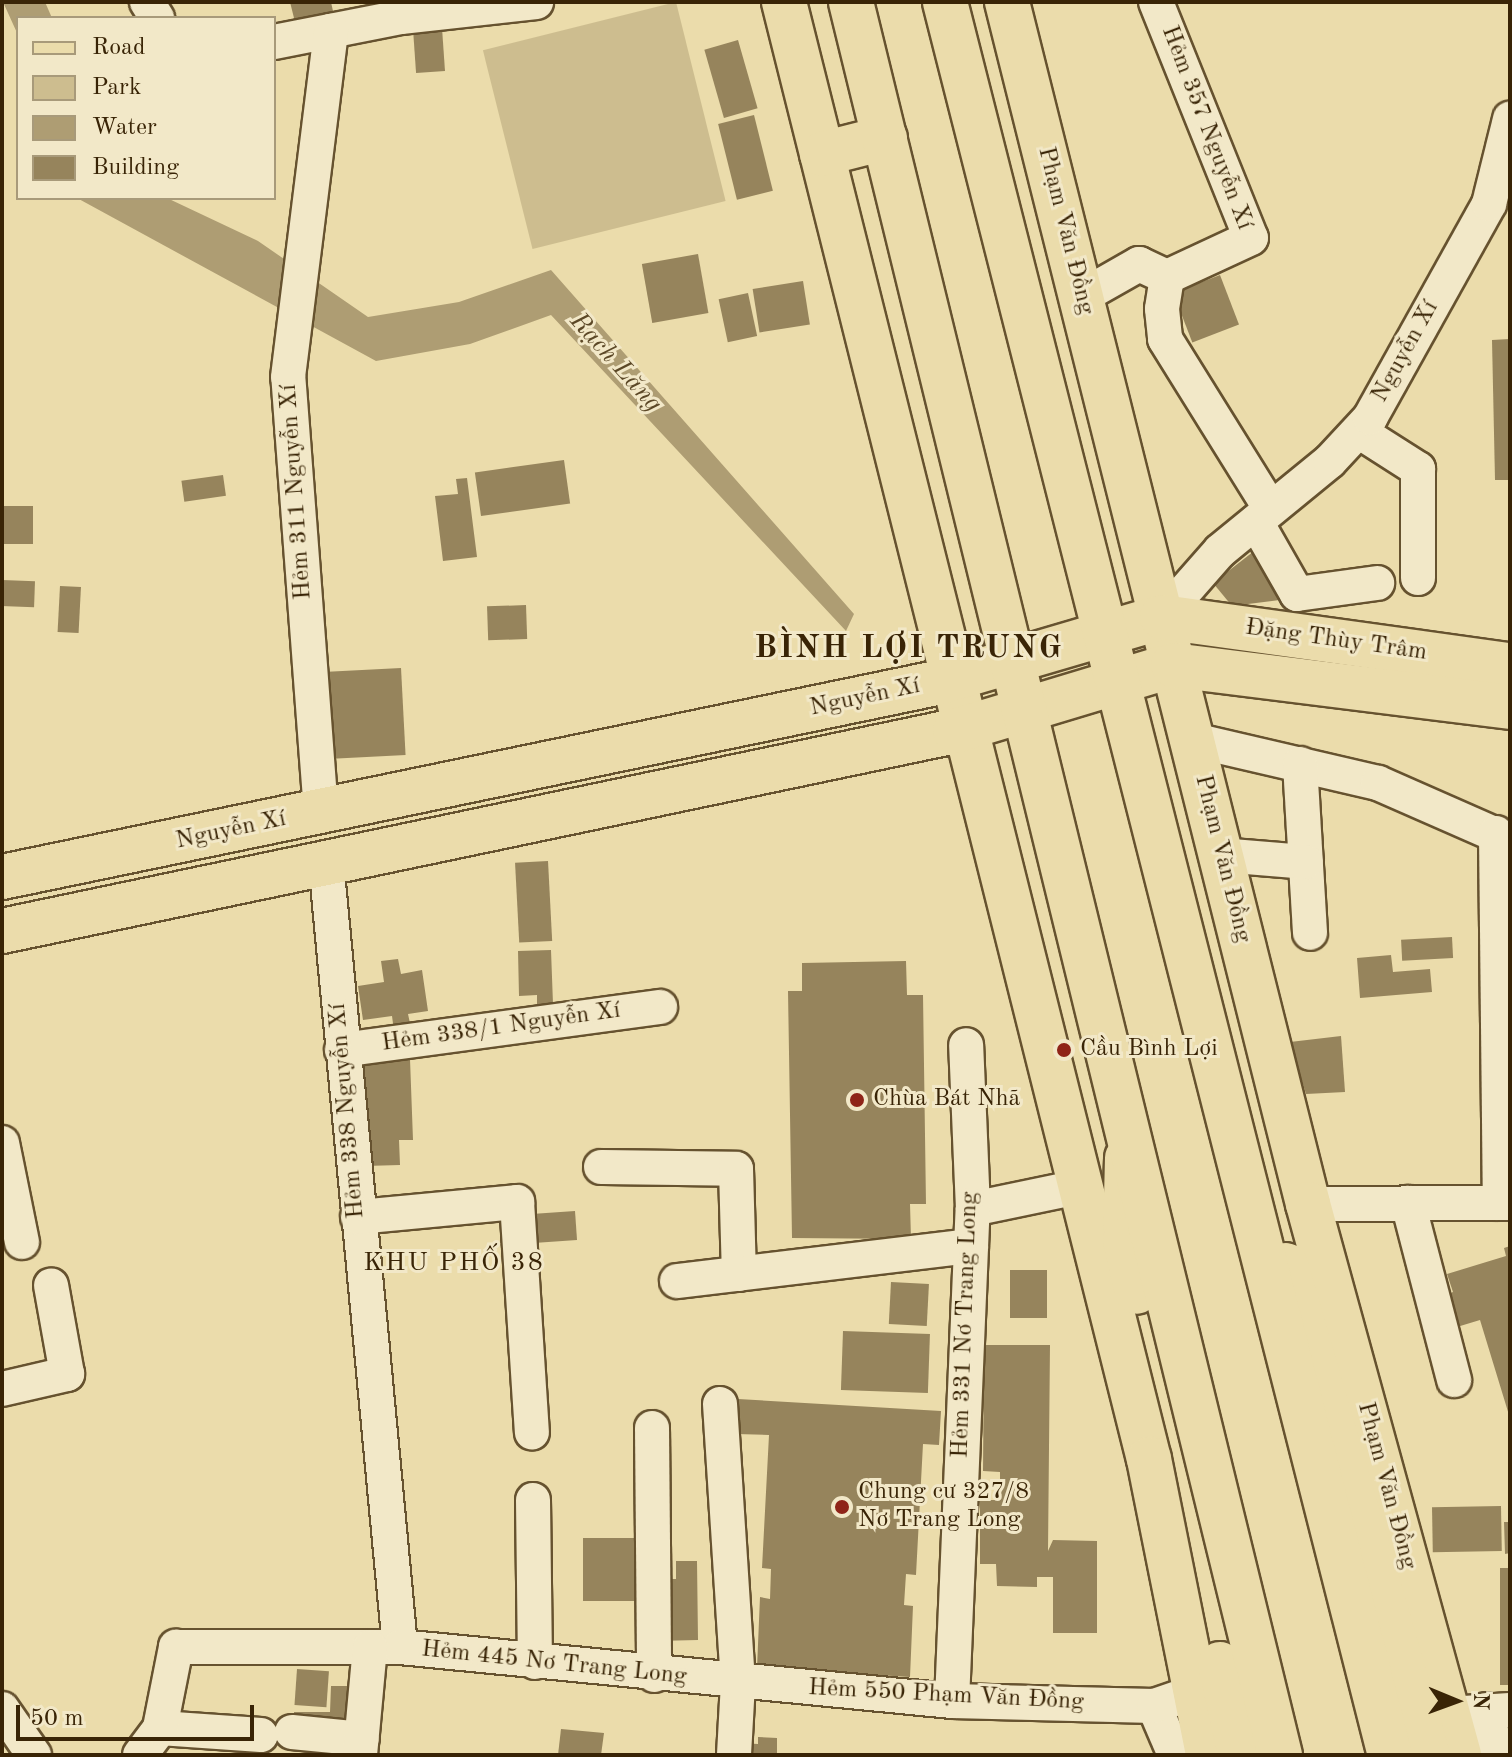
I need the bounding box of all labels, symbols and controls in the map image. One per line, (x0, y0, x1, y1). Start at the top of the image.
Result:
legend (16, 16, 276, 200)
street label: Hẻm 357 Nguyễn Xí (1154, 22, 1258, 234)
text: Road (92, 36, 145, 60)
text: Park (92, 76, 141, 100)
text: Water (92, 116, 157, 140)
street label: Phạm Văn Đồng (1030, 144, 1100, 318)
text: Building (92, 156, 179, 180)
street label: Nguyễn Xí (1366, 296, 1446, 408)
water label: Rạch Lăng (562, 307, 668, 419)
street label: Hẻm 311 Nguyễn Xí (275, 383, 319, 601)
street label: Đặng Thùy Trâm (1243, 614, 1429, 668)
district label: BÌNH LỢI TRUNG (754, 630, 1064, 668)
street label: Nguyễn Xí (807, 672, 923, 724)
street label: Phạm Văn Đồng (1187, 772, 1257, 946)
street label: Nguyễn Xí (173, 805, 289, 857)
street label: Hẻm 338/1 Nguyễn Xí (380, 997, 622, 1059)
street label: Hẻm 338 Nguyễn Xí (324, 1002, 372, 1220)
place label: Cầu Bình Lợi (1080, 1036, 1218, 1064)
marker: Cầu Bình Lợi (1055, 1041, 1073, 1059)
place label: Chùa Bát Nhã (873, 1086, 1020, 1114)
marker: Chùa Bát Nhã (848, 1091, 866, 1109)
street label: Hẻm 331 Nơ Trang Long (947, 1191, 985, 1459)
district label: KHU PHỐ 38 (363, 1248, 545, 1280)
street label: Phạm Văn Đồng (1350, 1399, 1422, 1573)
place label: Chung cư 327/8 Nơ Trang Long (858, 1479, 1029, 1535)
marker: Chung cư 327/8 Nơ Trang Long (833, 1498, 851, 1516)
street label: Hẻm 445 Nơ Trang Long (420, 1636, 688, 1692)
north arrow (1416, 1661, 1496, 1741)
street label: Hẻm 550 Phạm Văn Đồng (807, 1674, 1085, 1718)
scale bar (20, 1689, 258, 1739)
text: N (1469, 1693, 1491, 1710)
text: 50 m (30, 1707, 84, 1731)

